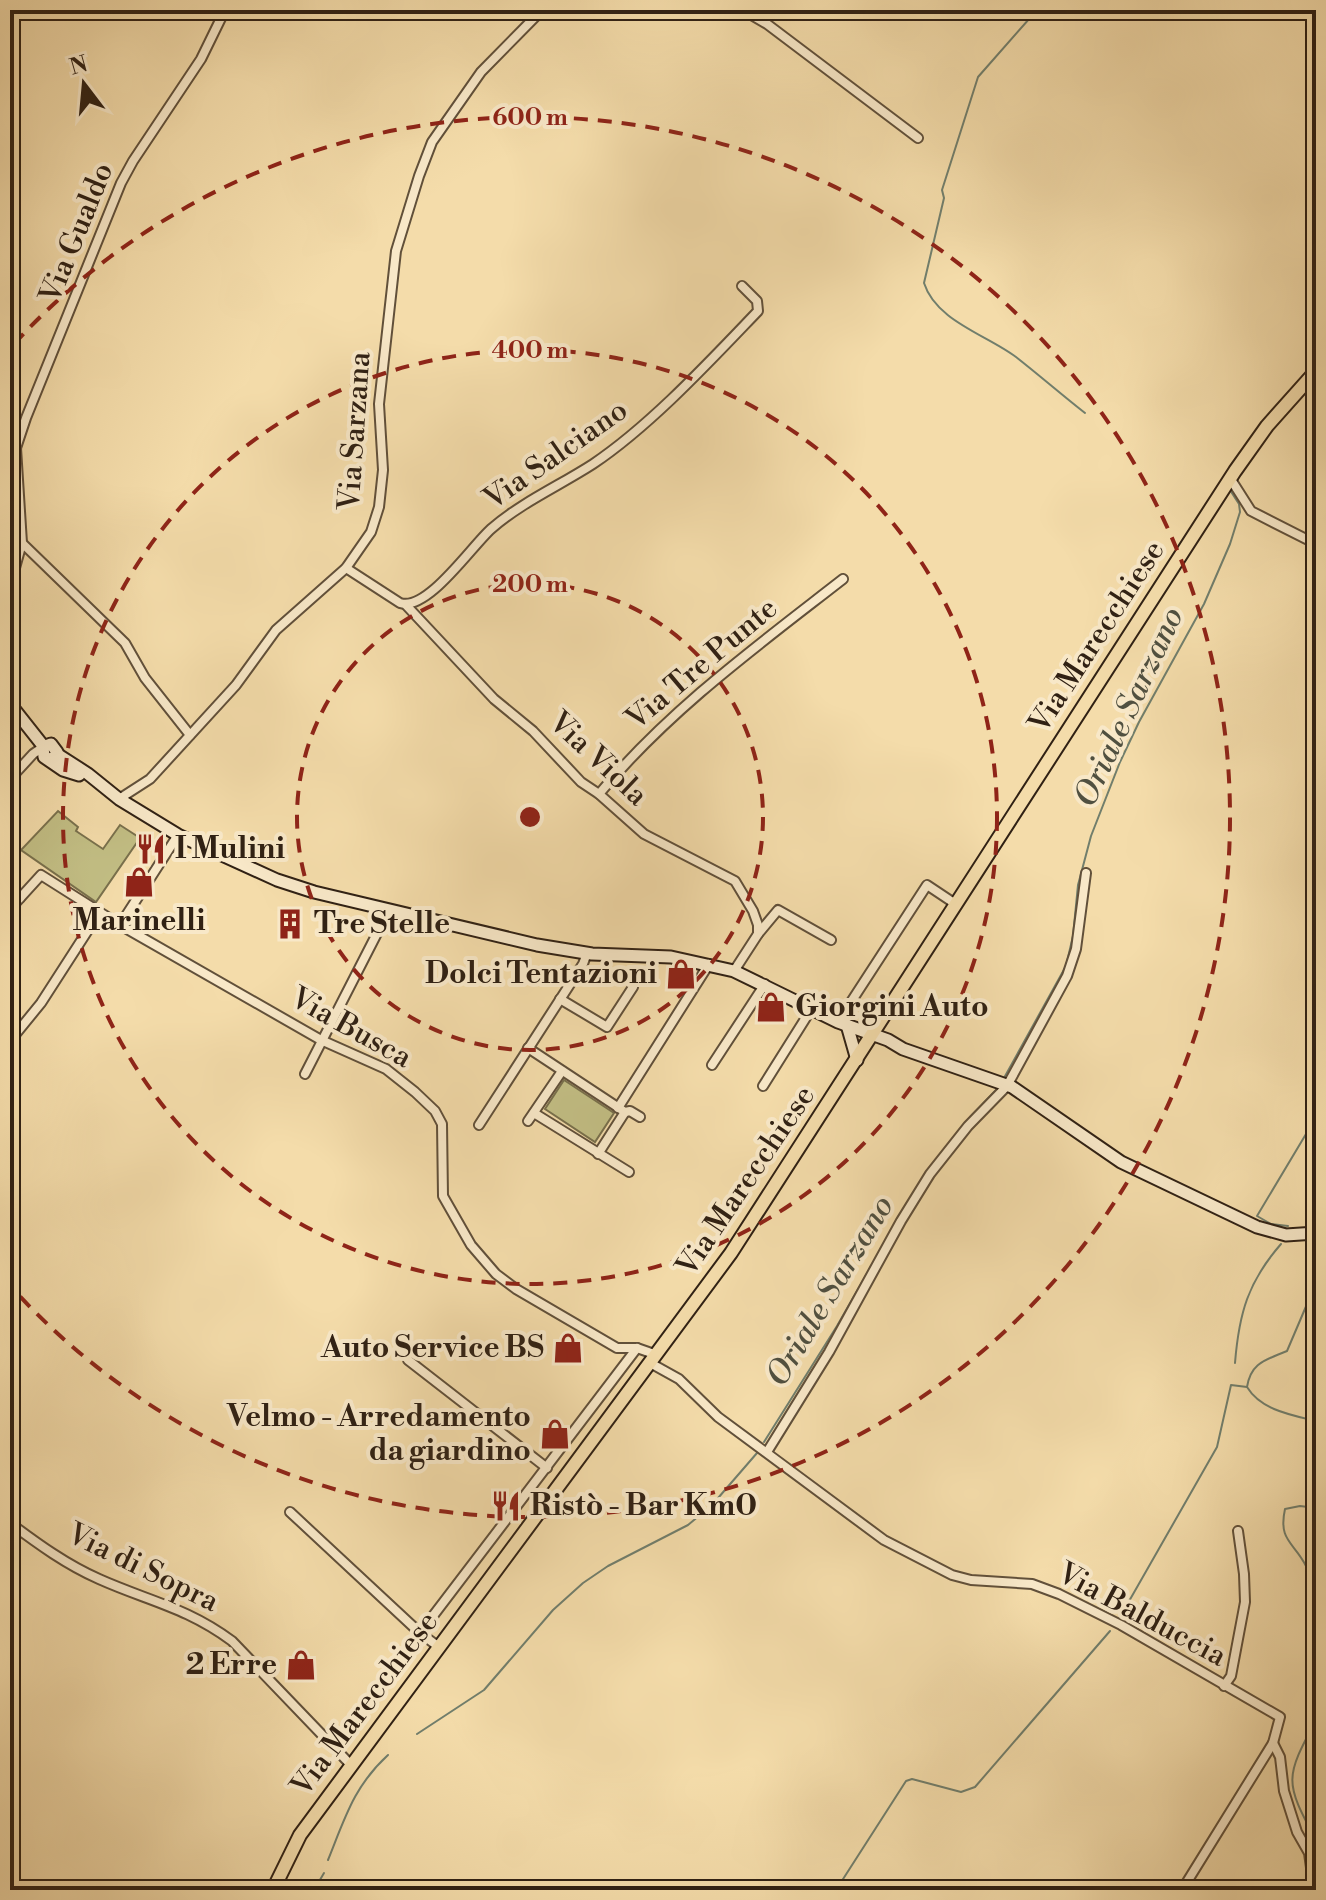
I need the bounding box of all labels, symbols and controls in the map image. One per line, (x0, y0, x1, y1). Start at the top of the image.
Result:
north arrow (44, 44, 124, 124)
text: N (67, 51, 92, 82)
text: 600 m (492, 103, 568, 133)
street label: Via Gualdo (31, 157, 122, 310)
text: 400 m (492, 336, 568, 366)
street label: Via Sarzana (330, 350, 380, 513)
street label: Via Salciano (476, 391, 635, 519)
street label: Via Marecchiese (1020, 534, 1173, 741)
text: 200 m (492, 570, 568, 600)
street label: Via Tre Punte (618, 590, 786, 739)
water label: Oriale Sarzano (1065, 601, 1193, 813)
street label: Via Viola (540, 703, 656, 815)
centre of rings (516, 803, 544, 831)
place label: I Mulini (175, 830, 285, 868)
restaurant icon: I Mulini (134, 832, 168, 866)
shop icon: Marinelli (122, 865, 156, 899)
place label: Marinelli (72, 902, 206, 940)
place label: Tre Stelle (314, 905, 450, 943)
building icon: Tre Stelle (273, 907, 307, 941)
place label: Dolci Tentazioni (425, 955, 657, 993)
shop icon: Dolci Tentazioni (664, 957, 698, 991)
street label: Via Busca (283, 979, 419, 1077)
place label: Giorgini Auto (795, 988, 989, 1026)
shop icon: Giorgini Auto (754, 990, 788, 1024)
street label: Via Marecchiese (668, 1078, 824, 1284)
water label: Oriale Sarzano (757, 1188, 903, 1394)
place label: Auto Service BS (320, 1329, 544, 1367)
shop icon: Auto Service BS (551, 1331, 585, 1365)
place label: Velmo - Arredamento da giardino (226, 1398, 531, 1470)
shop icon: Velmo - Arredamento da giardino (538, 1417, 572, 1451)
place label: Ristò - Bar Km0 (530, 1487, 757, 1525)
restaurant icon: Ristò - Bar Km0 (489, 1489, 523, 1523)
street label: Via di Sopra (60, 1515, 226, 1621)
street label: Via Balduccia (1050, 1554, 1234, 1676)
street label: Via Marecchiese (282, 1604, 447, 1805)
place label: 2 Erre (186, 1646, 277, 1684)
shop icon: 2 Erre (284, 1648, 318, 1682)

